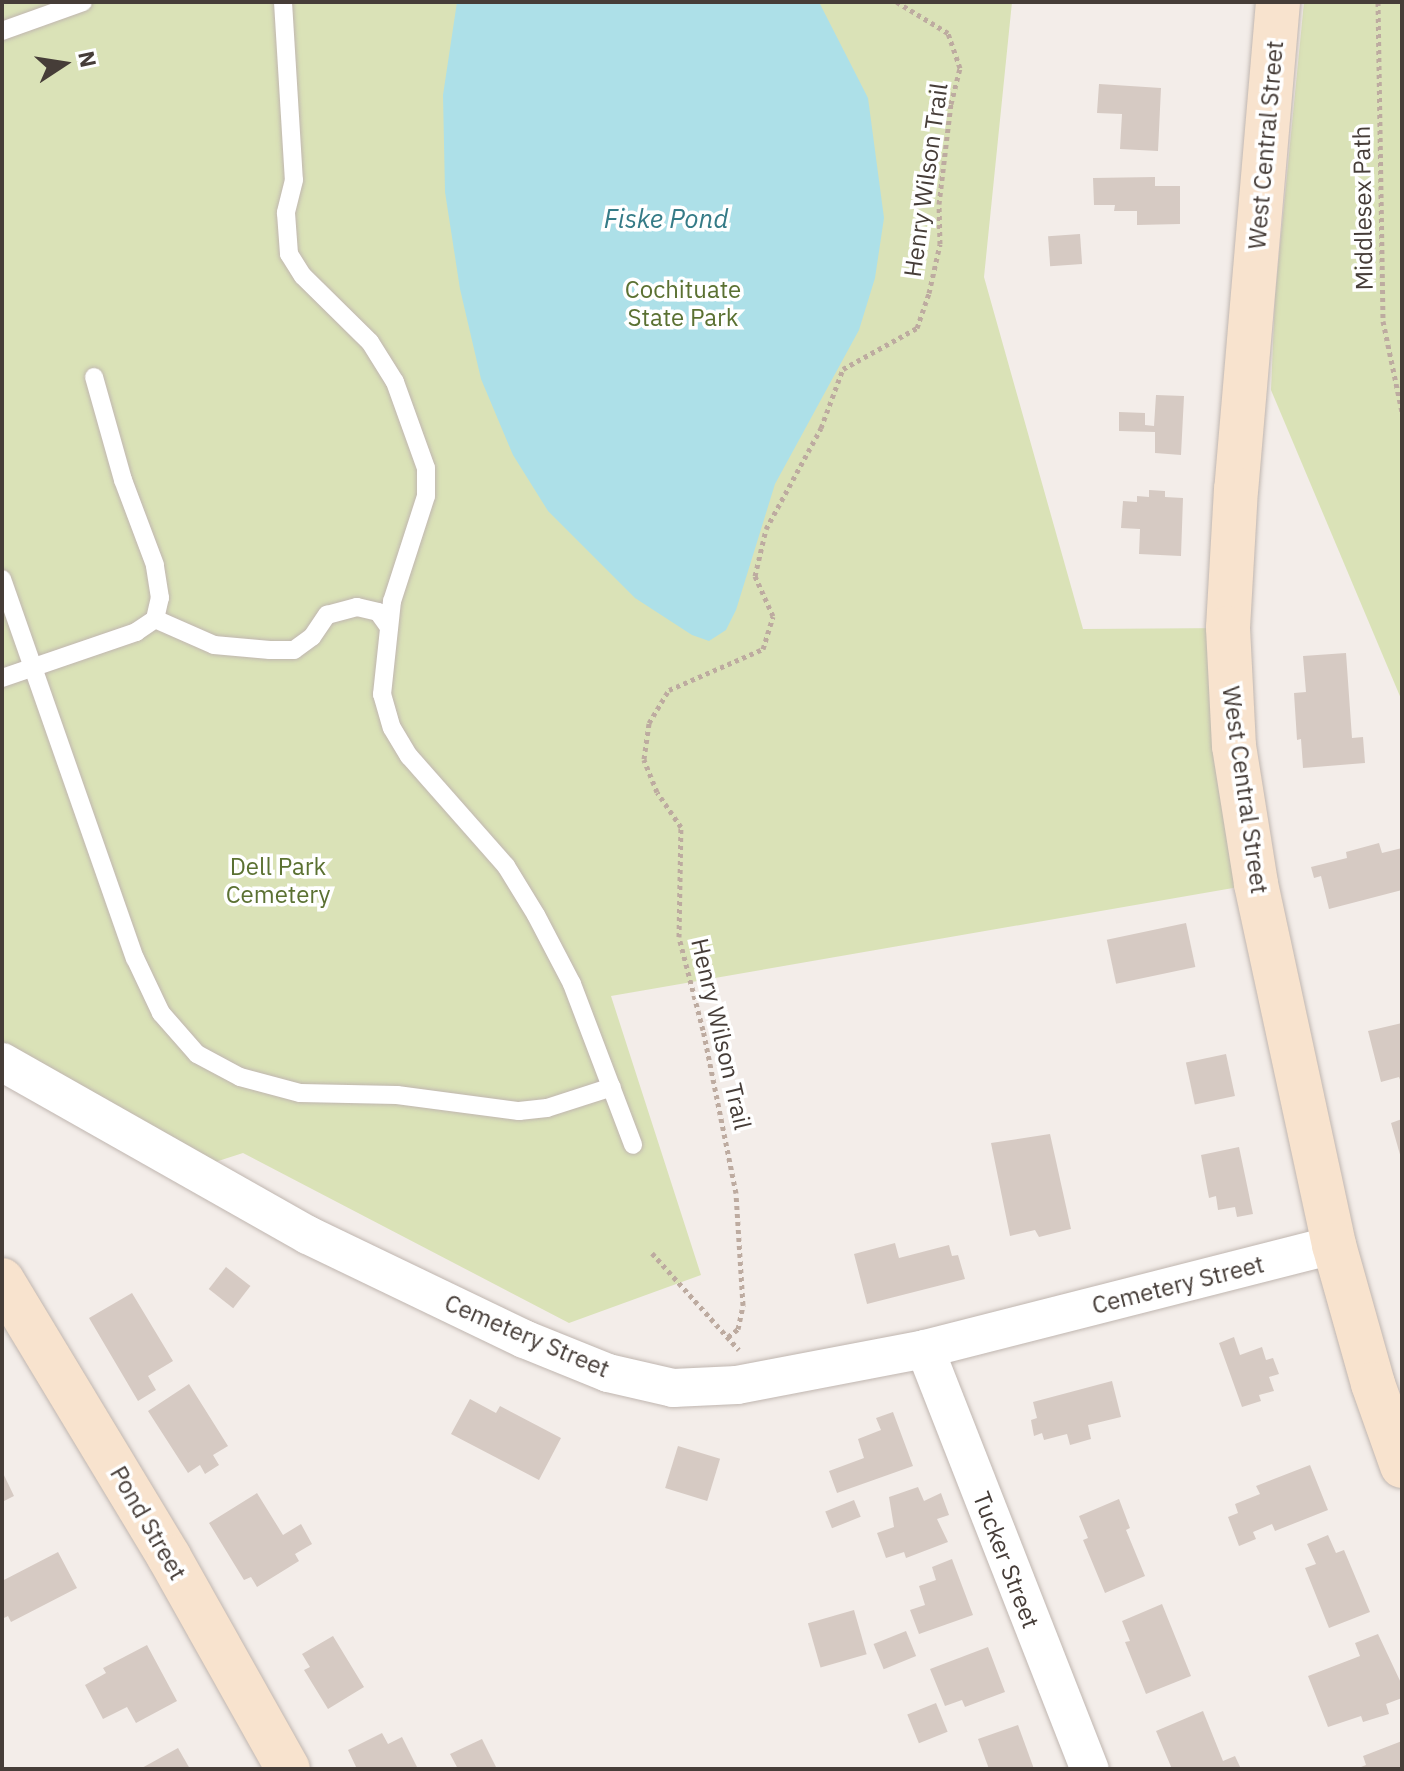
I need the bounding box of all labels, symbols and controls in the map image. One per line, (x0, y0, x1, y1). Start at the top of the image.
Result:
north arrow (24, 24, 104, 104)
street label: West Central Street (1243, 39, 1289, 251)
text: N (72, 48, 104, 70)
street label: Henry Wilson Trail (898, 81, 954, 279)
street label: Middlesex Path (1347, 125, 1379, 291)
water label: Fiske Pond (604, 203, 728, 235)
park label: Cochituate State Park (625, 276, 741, 332)
street label: West Central Street (1216, 684, 1274, 896)
park label: Dell Park Cemetery (226, 853, 330, 909)
street label: Henry Wilson Trail (685, 936, 757, 1132)
street label: Cemetery Street (1089, 1250, 1267, 1320)
street label: Cemetery Street (440, 1288, 614, 1384)
street label: Pond Street (104, 1461, 192, 1585)
street label: Tucker Street (967, 1488, 1045, 1632)

